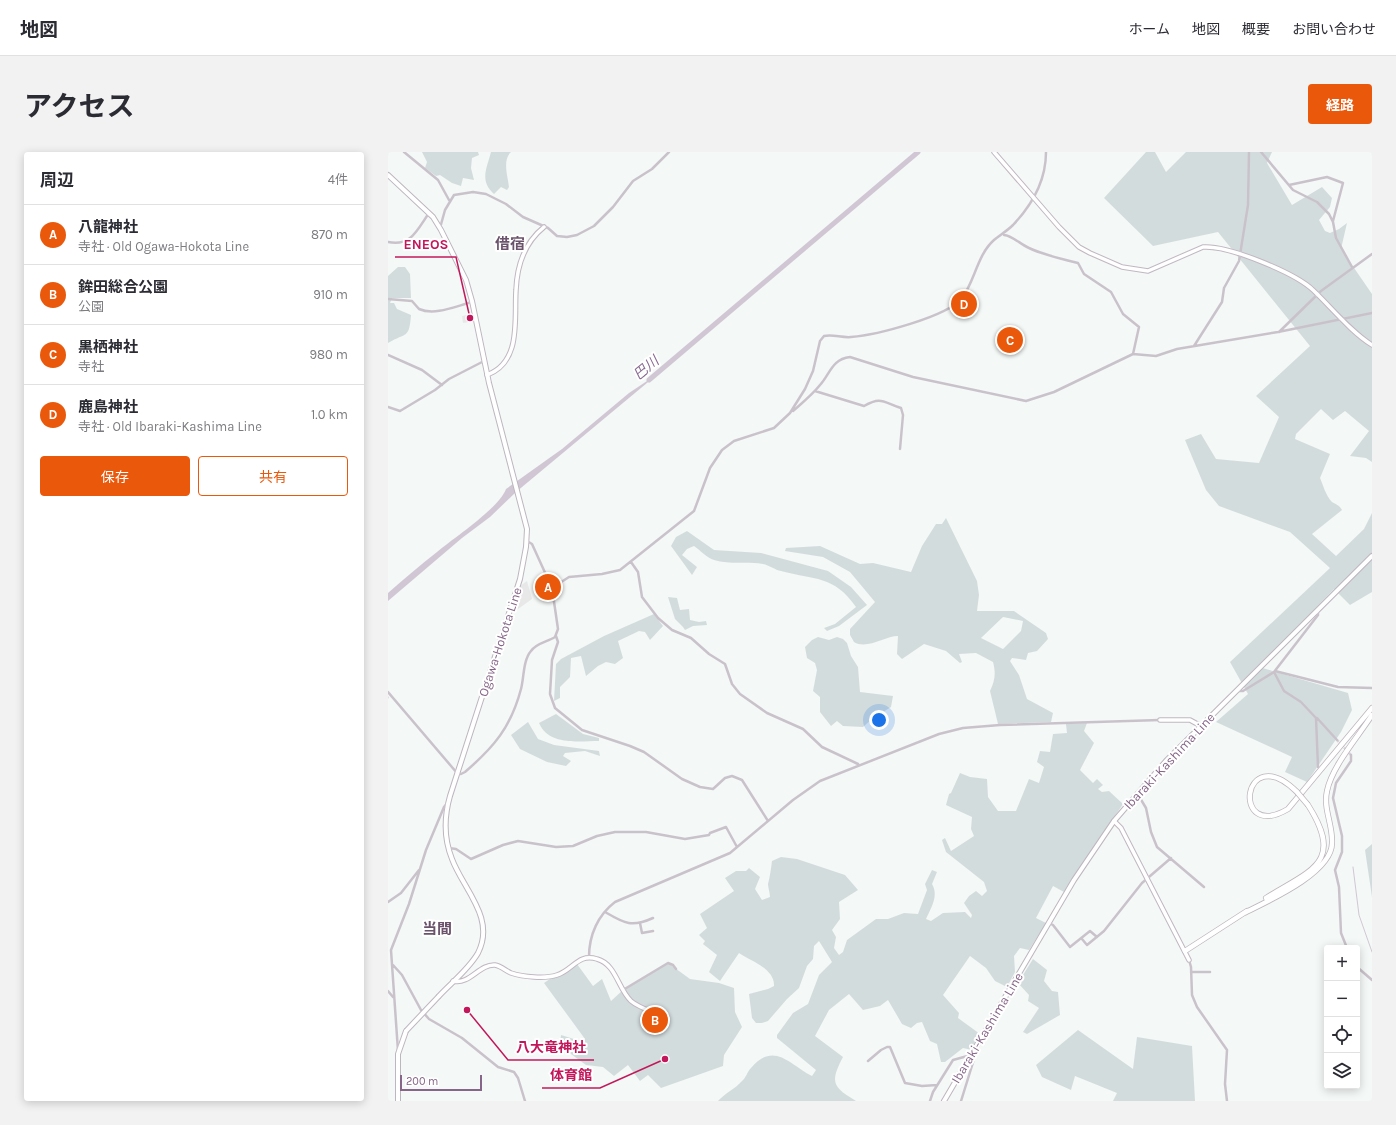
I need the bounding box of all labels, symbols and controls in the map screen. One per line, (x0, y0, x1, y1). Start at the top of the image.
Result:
text: 地図 (20, 19, 58, 41)
text: ホーム (1128, 21, 1170, 38)
text: 地図 (1192, 21, 1220, 38)
text: 概要 (1242, 21, 1270, 38)
text: お問い合わせ (1292, 21, 1376, 38)
button: 経路 (1308, 84, 1372, 124)
text: アクセス (24, 90, 135, 123)
text: 周辺 (40, 170, 74, 190)
text: 4件 (328, 172, 348, 187)
text: 八龍神社 (78, 218, 138, 236)
text: A (49, 227, 57, 242)
text: 870 m (311, 227, 348, 242)
callout: ENEOS (395, 231, 456, 257)
district label: 借宿 (495, 235, 525, 253)
text: ENEOS (404, 236, 449, 253)
text: 寺社 · Old Ogawa-Hokota Line (78, 239, 249, 254)
text: 鉾田総合公園 (78, 278, 168, 296)
text: B (49, 287, 57, 302)
text: 910 m (313, 287, 348, 302)
pin: D (951, 289, 977, 319)
text: 公園 (78, 299, 104, 314)
pin: C (997, 325, 1023, 355)
text: 黒栖神社 (78, 338, 138, 356)
text: C (49, 347, 57, 362)
text: 980 m (310, 347, 348, 362)
water label: 巴川 (630, 351, 664, 384)
text: 寺社 (78, 359, 104, 374)
text: 鹿島神社 (78, 398, 138, 416)
text: D (49, 407, 57, 422)
text: 1.0 km (311, 407, 348, 422)
text: 寺社 · Old Ibaraki-Kashima Line (78, 419, 262, 434)
button: 保存 (40, 456, 190, 496)
button: 共有 (198, 456, 348, 496)
pin: A (535, 572, 561, 602)
street label: Ogawa-Hokota Line (475, 585, 525, 698)
street label: Ibaraki-Kashima Line (1120, 709, 1218, 812)
your location (869, 710, 889, 730)
district label: 当間 (422, 920, 452, 938)
map controls (1324, 945, 1360, 1089)
button: + (1324, 945, 1360, 981)
street label: Ibaraki-Kashima Line (948, 970, 1026, 1086)
button: − (1324, 981, 1360, 1017)
pin: B (642, 1005, 668, 1035)
button: locate (1324, 1017, 1360, 1053)
callout: 八大竜神社 (508, 1034, 594, 1060)
text: 八大竜神社 (516, 1039, 586, 1056)
button: layers (1324, 1053, 1360, 1089)
callout: 体育館 (542, 1062, 600, 1088)
text: 体育館 (550, 1067, 592, 1084)
scale bar (400, 1073, 482, 1092)
text: 200 m (406, 1075, 438, 1088)

